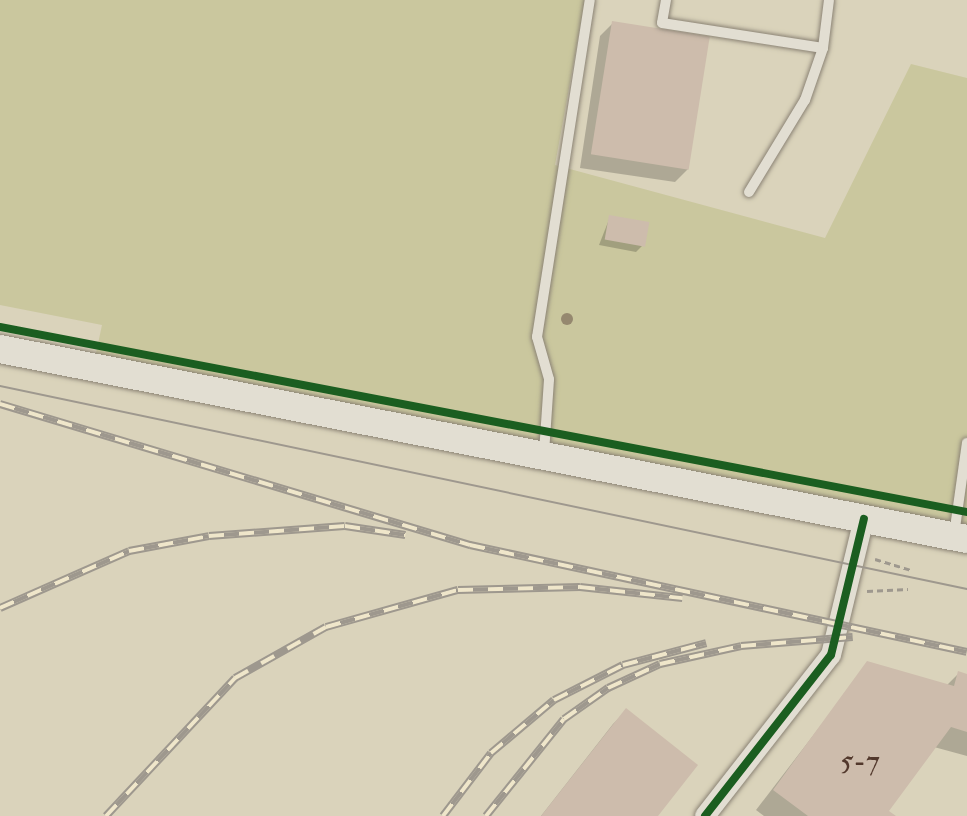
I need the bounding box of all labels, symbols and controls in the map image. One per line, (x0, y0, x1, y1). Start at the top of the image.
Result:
house number: 5-7 (840, 743, 880, 779)

